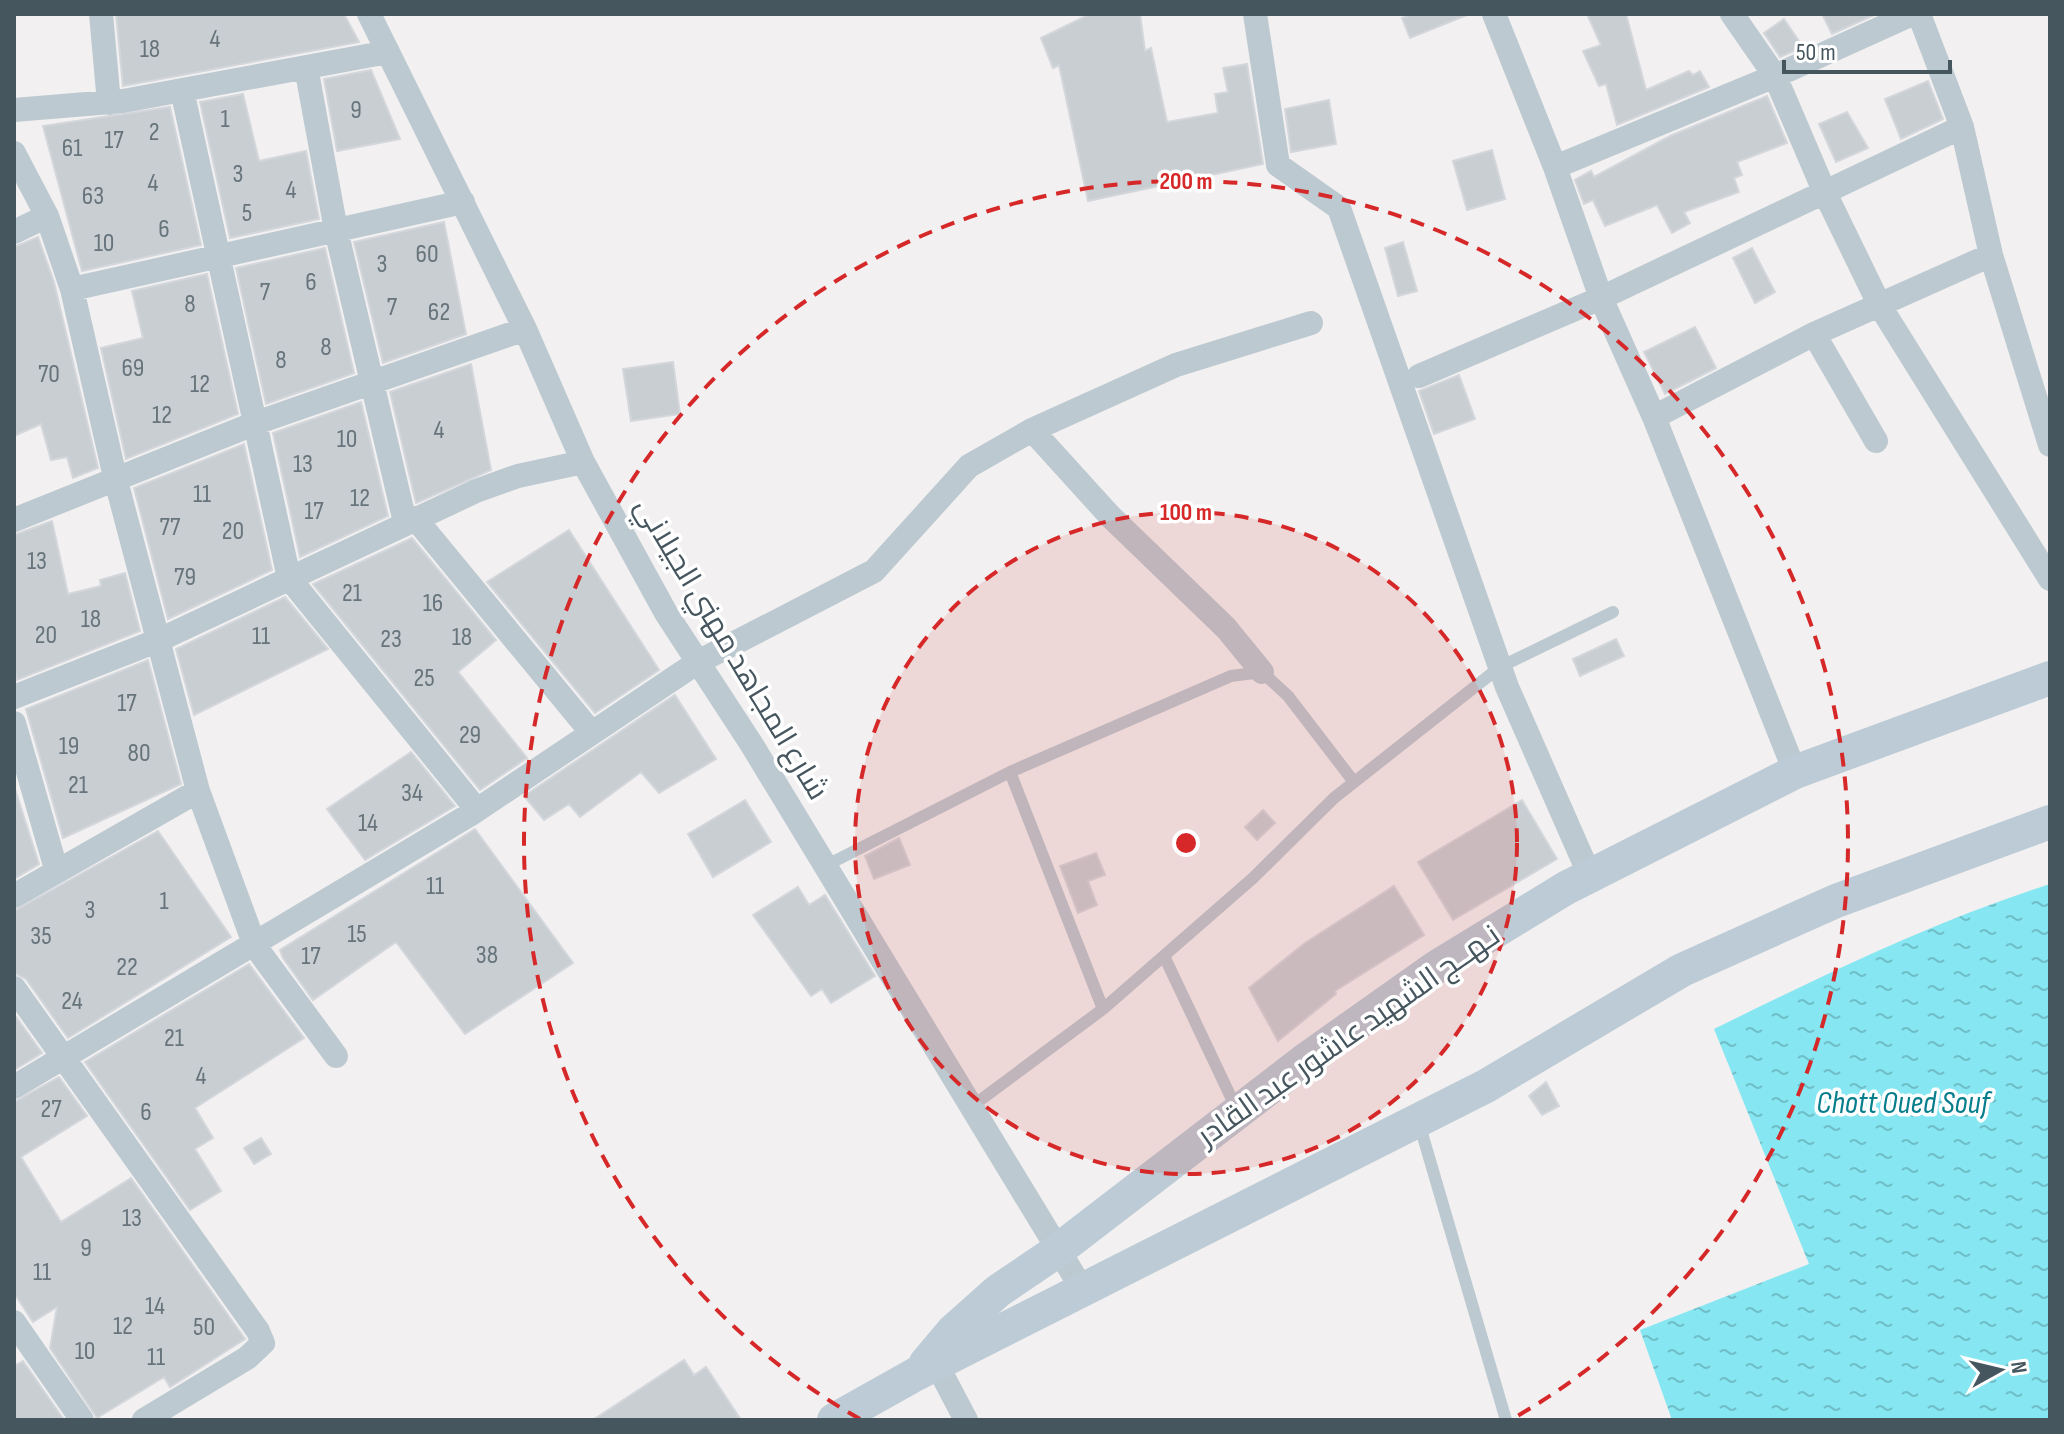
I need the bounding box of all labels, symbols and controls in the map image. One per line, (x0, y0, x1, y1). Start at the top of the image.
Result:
house number: 4 (210, 24, 221, 55)
scale bar (1784, 24, 1950, 74)
house number: 18 (140, 34, 160, 65)
text: 50 m (1796, 38, 1836, 67)
house number: 9 (350, 95, 362, 126)
house number: 1 (220, 104, 230, 135)
house number: 2 (149, 117, 159, 148)
house number: 17 (104, 125, 124, 156)
house number: 61 (62, 133, 82, 164)
house number: 3 (233, 159, 243, 190)
text: 200 m (1159, 167, 1213, 196)
house number: 4 (148, 168, 159, 199)
house number: 4 (286, 175, 297, 206)
house number: 63 (82, 181, 104, 212)
house number: 5 (242, 198, 252, 229)
house number: 6 (158, 214, 170, 245)
house number: 10 (94, 228, 114, 259)
house number: 60 (416, 239, 438, 270)
house number: 3 (377, 249, 387, 280)
house number: 6 (305, 267, 317, 298)
house number: 7 (260, 277, 271, 308)
house number: 8 (184, 289, 196, 320)
house number: 7 (387, 292, 398, 323)
house number: 62 (428, 297, 450, 328)
house number: 8 (320, 332, 332, 363)
house number: 8 (275, 345, 287, 376)
house number: 69 (122, 353, 144, 384)
house number: 70 (38, 359, 60, 390)
house number: 12 (190, 369, 210, 400)
house number: 12 (152, 400, 172, 431)
house number: 4 (434, 415, 445, 446)
house number: 10 (337, 424, 357, 455)
house number: 13 (293, 449, 313, 480)
house number: 11 (193, 479, 211, 510)
house number: 12 (350, 483, 370, 514)
street label: شارع المجاهد مهني الجيلاني (623, 491, 836, 809)
house number: 17 (304, 496, 324, 527)
text: 100 m (1160, 498, 1212, 527)
house number: 77 (160, 512, 181, 543)
house number: 20 (222, 516, 244, 547)
house number: 13 (27, 546, 47, 577)
house number: 79 (174, 562, 196, 593)
house number: 21 (342, 578, 362, 609)
house number: 16 (423, 588, 443, 619)
house number: 18 (81, 604, 101, 635)
house number: 20 (35, 620, 57, 651)
house number: 11 (252, 621, 270, 652)
house number: 18 (452, 622, 472, 653)
house number: 23 (380, 624, 402, 655)
house number: 25 (413, 663, 435, 694)
house number: 17 (117, 688, 137, 719)
house number: 29 (459, 720, 481, 751)
house number: 19 (59, 731, 79, 762)
house number: 80 (128, 738, 150, 769)
house number: 21 (68, 770, 88, 801)
house number: 34 (401, 778, 423, 809)
house number: 14 (358, 808, 378, 839)
centre of rings (1172, 829, 1200, 857)
house number: 11 (426, 871, 444, 902)
house number: 1 (159, 886, 169, 917)
house number: 3 (85, 895, 95, 926)
street label: نـهــج الشهيد عاشور عبد القادر (1189, 918, 1508, 1156)
house number: 15 (347, 919, 367, 950)
house number: 35 (30, 921, 52, 952)
house number: 38 (476, 940, 498, 971)
house number: 17 (301, 941, 321, 972)
house number: 22 (116, 952, 138, 983)
house number: 24 (61, 986, 83, 1017)
house number: 21 (164, 1023, 184, 1054)
house number: 4 (196, 1061, 207, 1092)
water label: Chott Oued Souf (1816, 1084, 1993, 1123)
house number: 27 (40, 1094, 62, 1125)
house number: 6 (140, 1097, 152, 1128)
house number: 13 (122, 1203, 142, 1234)
house number: 9 (80, 1233, 92, 1264)
house number: 11 (33, 1257, 51, 1288)
house number: 14 (145, 1291, 165, 1322)
house number: 12 (113, 1311, 133, 1342)
house number: 50 (193, 1312, 215, 1343)
north arrow (1960, 1330, 2040, 1410)
house number: 10 (75, 1336, 95, 1367)
house number: 11 (147, 1342, 165, 1373)
text: N (2004, 1360, 2033, 1375)

